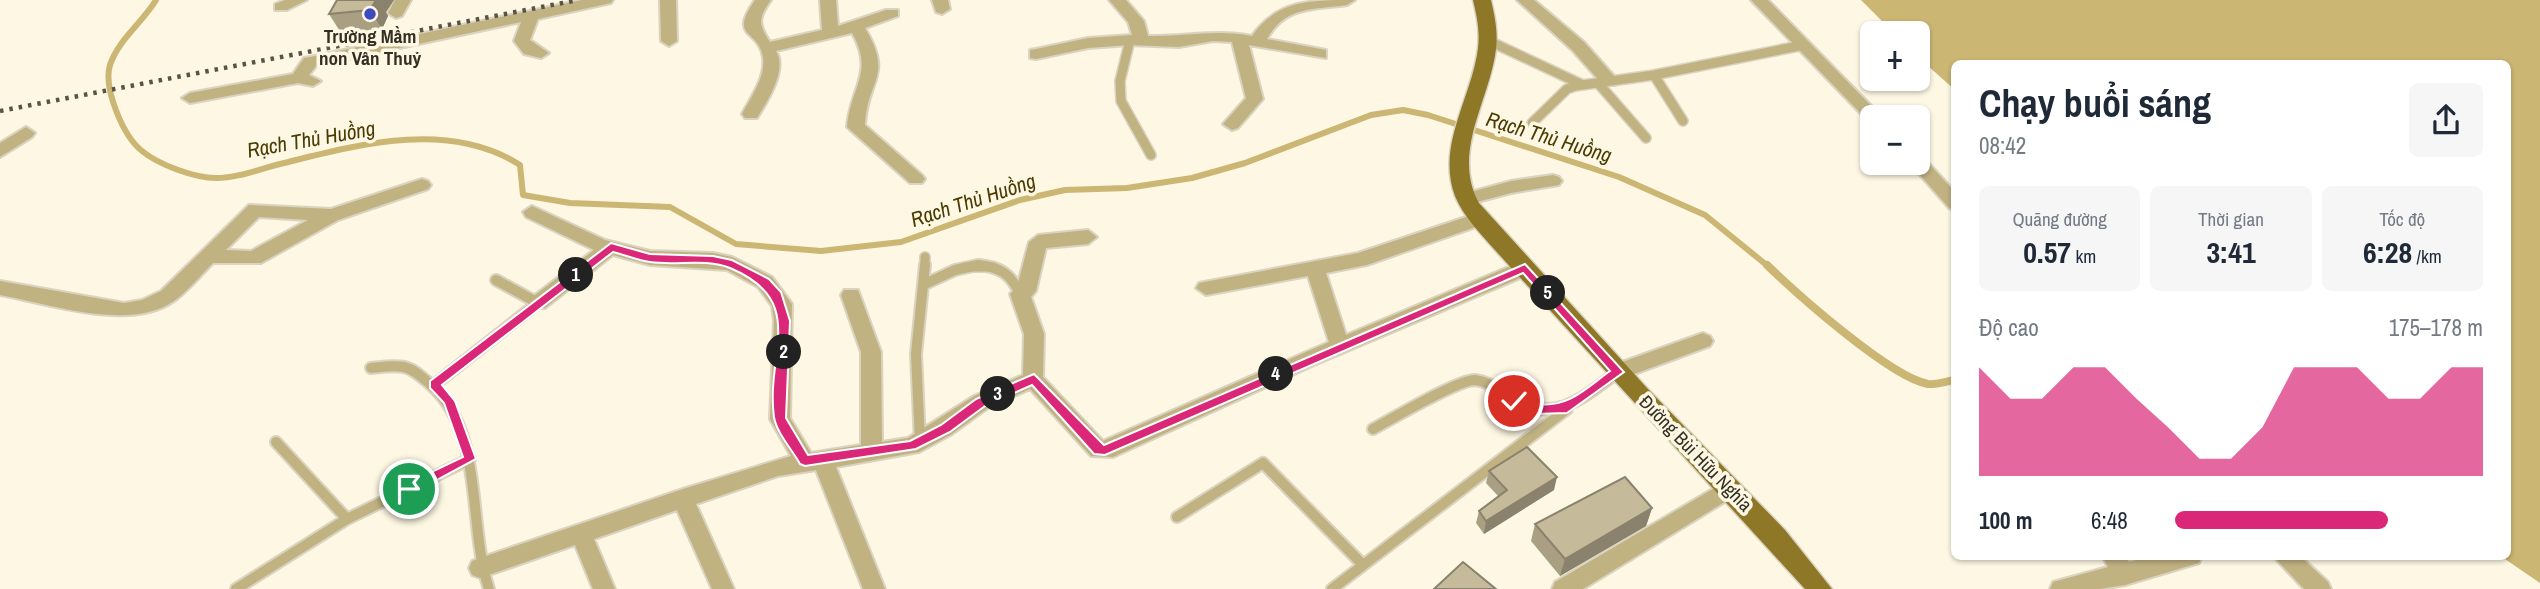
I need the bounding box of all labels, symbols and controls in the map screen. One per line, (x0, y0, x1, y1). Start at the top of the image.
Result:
marker: Trường Mầm non Vân Thuỷ (362, 6, 378, 22)
map controls (1860, 21, 1930, 175)
button: + (1860, 21, 1930, 91)
place label: Trường Mầm non Vân Thuỷ (319, 23, 421, 71)
text: Chạy buổi sáng (1979, 78, 2211, 129)
button: share (2409, 83, 2483, 157)
water label: Rạch Thủ Huồng (1483, 104, 1616, 170)
button: − (1860, 105, 1930, 175)
water label: Rạch Thủ Huồng (245, 113, 378, 165)
text: 08:42 (1979, 130, 2026, 161)
water label: Rạch Thủ Huồng (907, 166, 1040, 234)
text: Quãng đường (2012, 206, 2107, 232)
text: Thời gian (2198, 206, 2264, 232)
text: Tốc độ (2379, 206, 2425, 232)
text: 0.57 (2023, 232, 2071, 272)
text: 3:41 (2206, 232, 2256, 272)
text: 6:28 (2363, 232, 2412, 272)
text: km (2071, 243, 2096, 269)
text: /km (2412, 243, 2442, 269)
pin: 1 (558, 258, 594, 292)
text: 1 (571, 261, 580, 287)
pin: 5 (1530, 276, 1566, 310)
text: 5 (1543, 279, 1552, 305)
text: Độ cao (1979, 312, 2039, 343)
text: 175–178 m (2389, 312, 2483, 343)
pin: 2 (766, 334, 802, 370)
text: 2 (779, 338, 788, 364)
pin: 4 (1258, 356, 1294, 392)
text: 4 (1271, 360, 1280, 386)
pin (1484, 371, 1544, 431)
pin: 3 (981, 376, 1016, 412)
text: 3 (993, 380, 1002, 406)
icon: check (1495, 382, 1533, 420)
street label: Đường Bùi Hữu Nghĩa (1634, 389, 1759, 517)
pin (379, 459, 439, 519)
icon: arrive (390, 470, 428, 508)
text: 100 m (1979, 505, 2032, 536)
text: 6:48 (2091, 505, 2128, 536)

